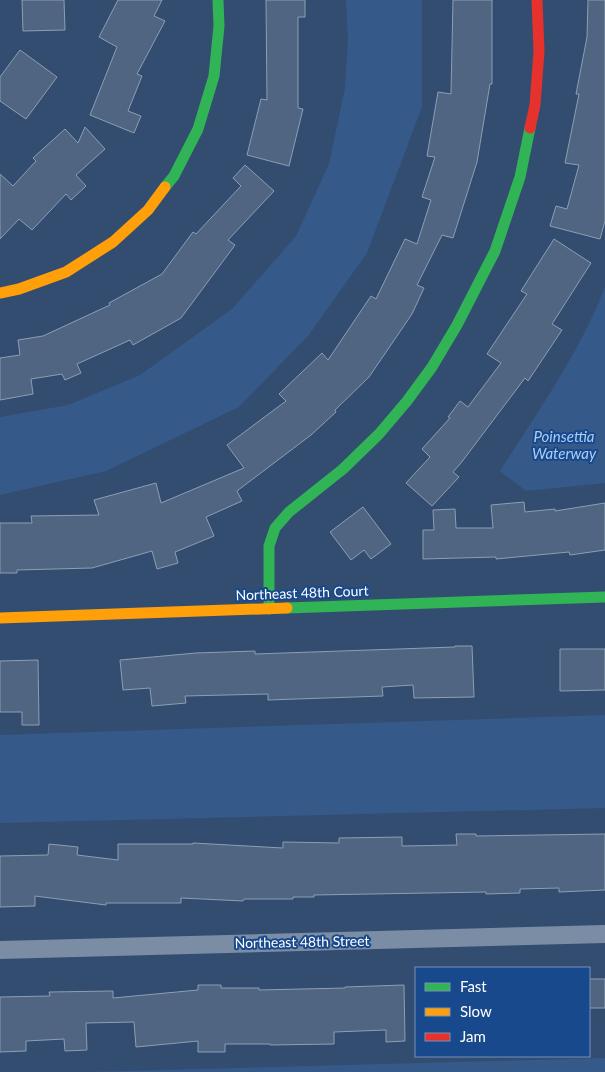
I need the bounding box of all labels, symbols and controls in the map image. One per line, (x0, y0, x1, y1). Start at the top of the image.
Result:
water label: Poinsettia Waterway (532, 427, 597, 462)
street label: Northeast 48th Court (235, 582, 369, 603)
street label: Northeast 48th Street (234, 932, 370, 951)
legend (415, 967, 590, 1057)
text: Fast (460, 977, 487, 995)
text: Slow (460, 1002, 492, 1020)
text: Jam (460, 1027, 486, 1045)

